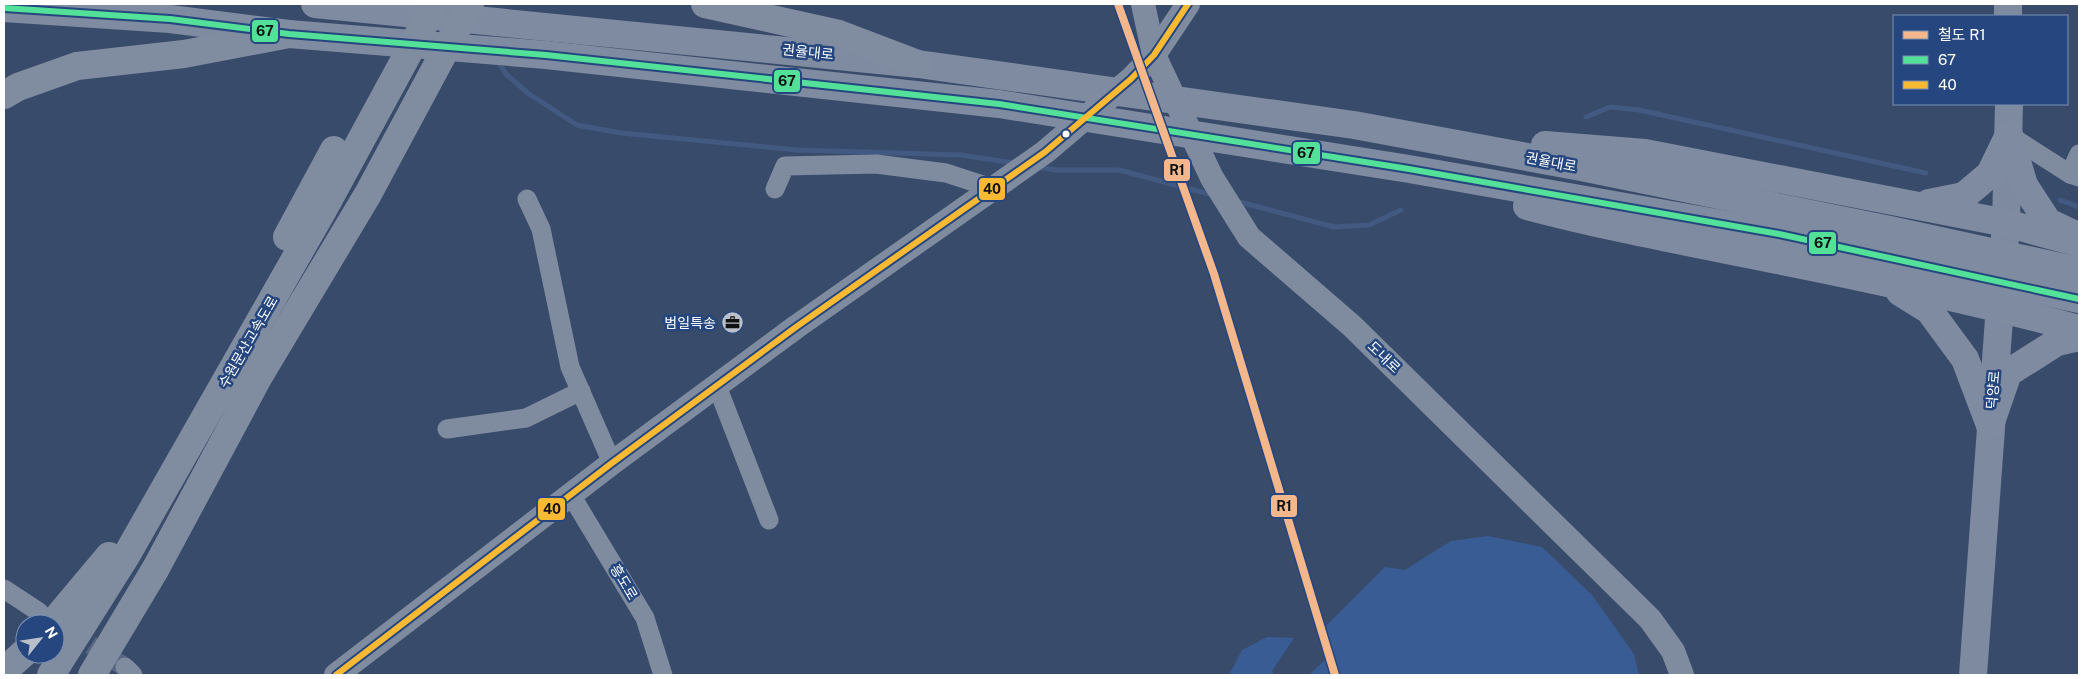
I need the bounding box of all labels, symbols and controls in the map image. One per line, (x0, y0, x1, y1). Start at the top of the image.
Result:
legend (1893, 15, 2068, 105)
line badge: 67 (251, 19, 279, 43)
text: 67 (256, 23, 274, 39)
text: 철도 R1 (1938, 26, 1986, 43)
street label: 권율대로 (782, 41, 835, 63)
text: 67 (1938, 51, 1956, 68)
line badge: 67 (773, 69, 801, 93)
text: 67 (778, 73, 796, 89)
text: 40 (1938, 76, 1957, 93)
unlabelled marker (1061, 129, 1071, 139)
line badge: 67 (1292, 141, 1321, 165)
text: 67 (1297, 145, 1315, 161)
street label: 권율대로 (1524, 149, 1578, 175)
line badge: R1 (1163, 158, 1191, 182)
text: R1 (1169, 162, 1185, 178)
line badge: 40 (978, 177, 1006, 201)
text: 40 (983, 181, 1001, 197)
line badge: 67 (1808, 231, 1837, 255)
text: 67 (1814, 235, 1832, 251)
street label: 수원문산고속도로 (215, 293, 281, 391)
office icon: 범일특송 (720, 311, 744, 335)
place label: 범일특송 (664, 315, 716, 331)
street label: 도내로 (1365, 338, 1404, 376)
street label: 덕양로 (1983, 370, 2003, 410)
line badge: R1 (1270, 494, 1298, 518)
line badge: 40 (537, 497, 566, 521)
text: R1 (1276, 498, 1292, 514)
text: 40 (543, 501, 561, 517)
street label: 흥도로 (607, 561, 641, 603)
north arrow (15, 614, 65, 664)
text: N (42, 624, 61, 641)

